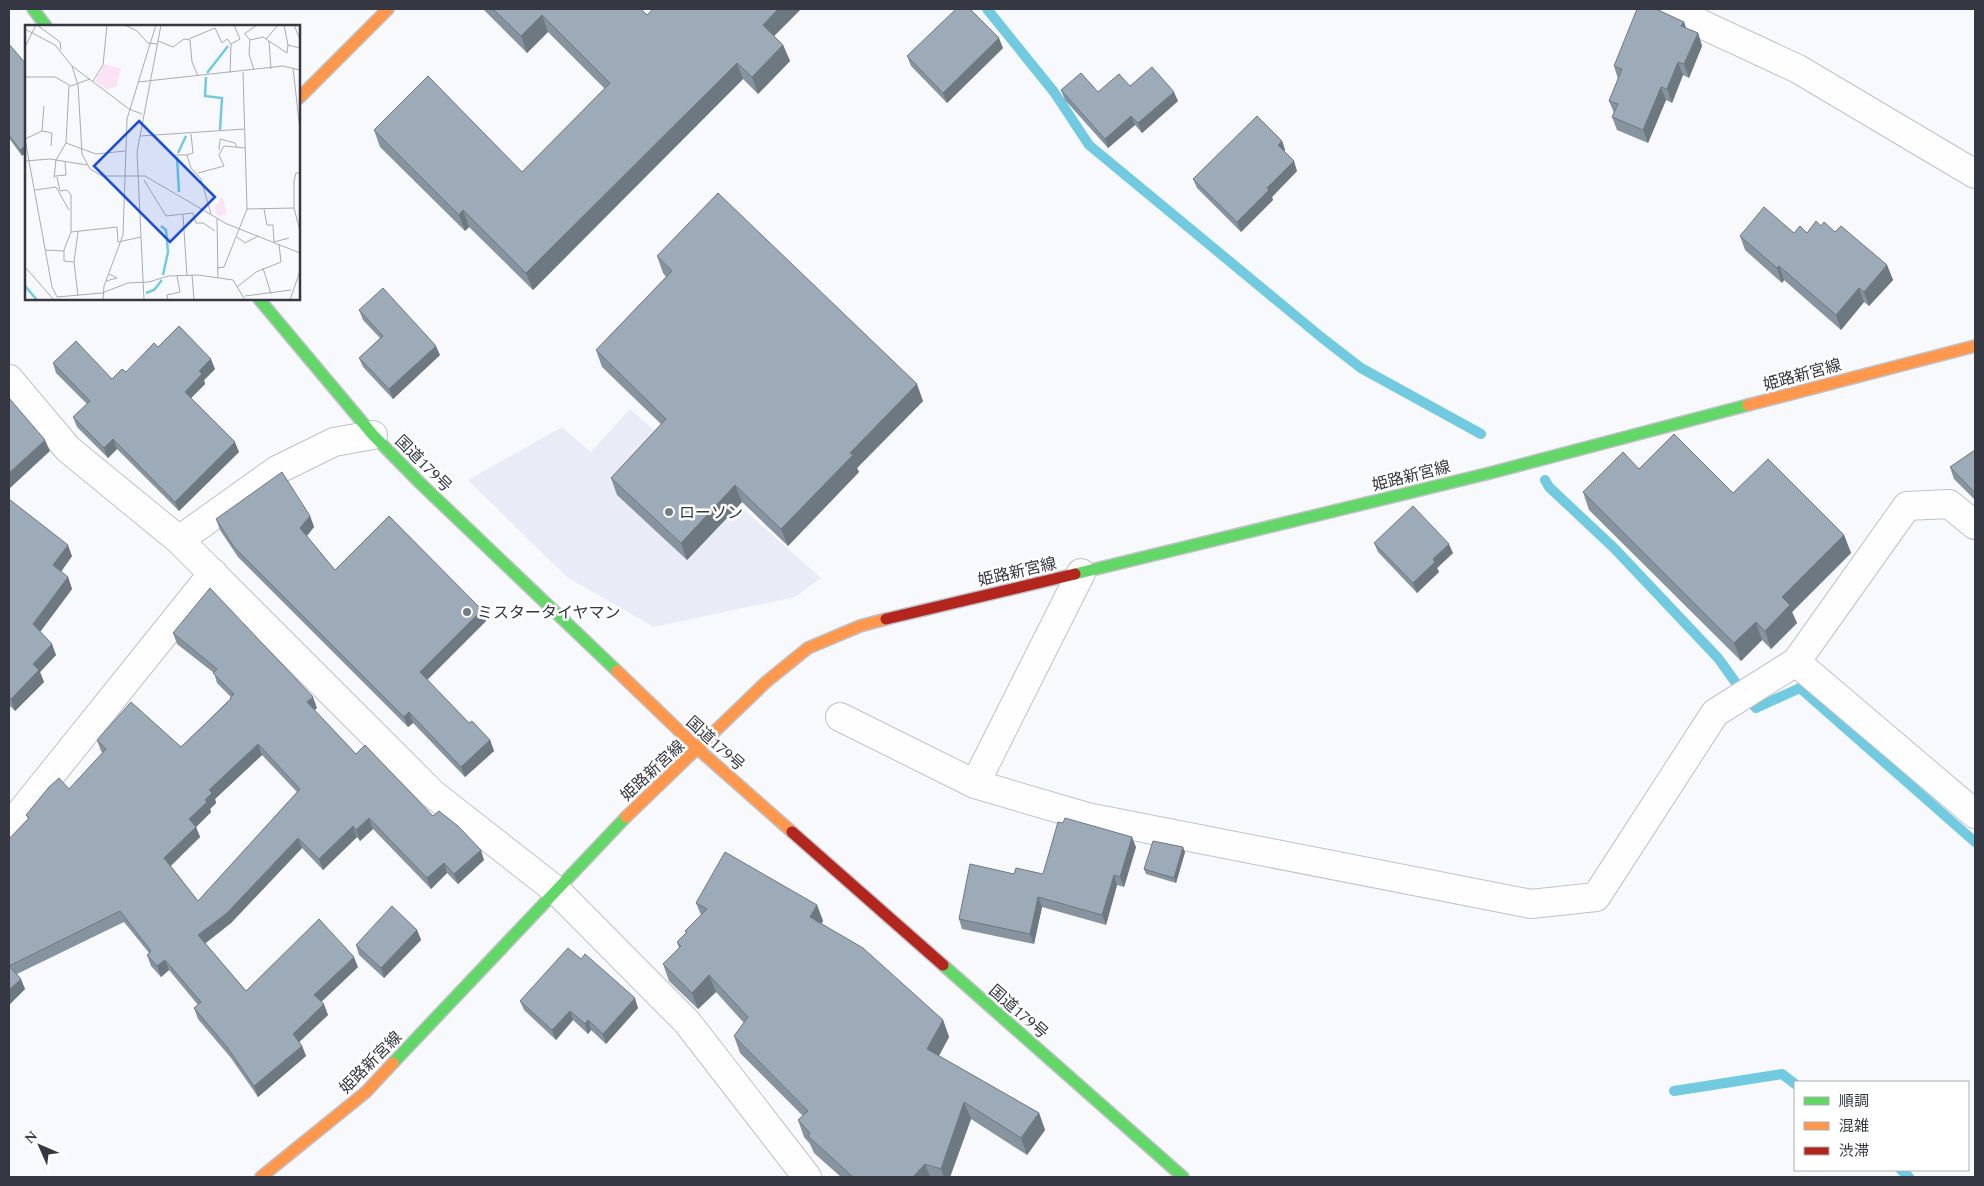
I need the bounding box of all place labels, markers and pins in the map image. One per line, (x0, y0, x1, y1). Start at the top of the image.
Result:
place label: ローソン (679, 501, 743, 525)
marker: ローソン (663, 506, 675, 518)
place label: ミスタータイヤマン (477, 601, 621, 625)
marker: ミスタータイヤマン (461, 606, 473, 618)

